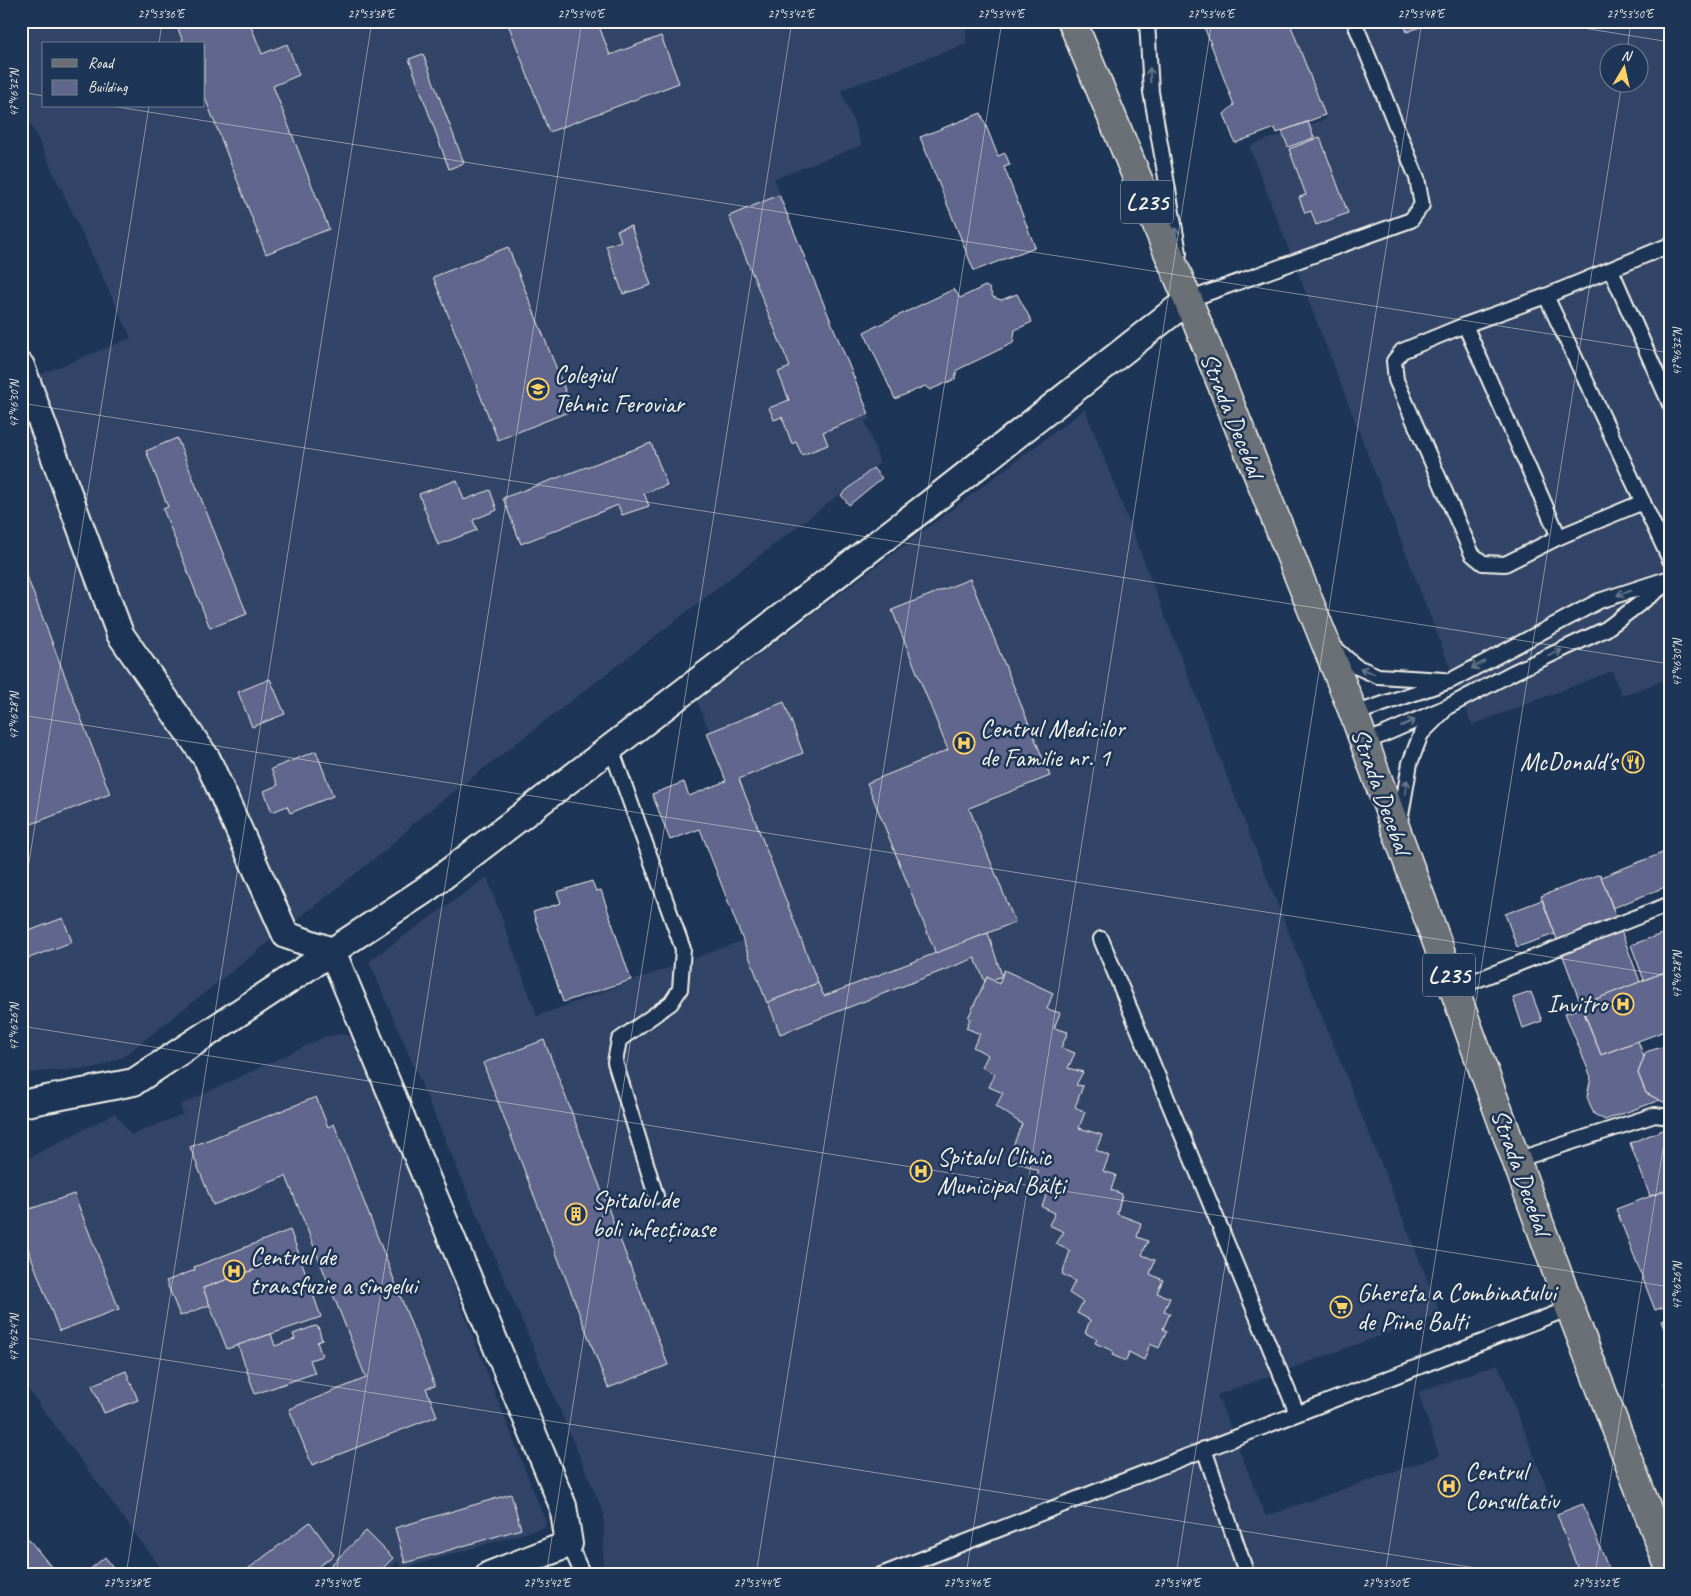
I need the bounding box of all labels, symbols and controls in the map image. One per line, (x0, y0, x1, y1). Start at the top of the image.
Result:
text: 27°53'36"E (138, 6, 186, 22)
text: 27°53'38"E (348, 6, 396, 22)
text: 27°53'40"E (558, 6, 606, 22)
text: 27°53'42"E (768, 6, 816, 22)
text: 27°53'44"E (978, 6, 1026, 22)
text: 27°53'46"E (1188, 6, 1236, 22)
text: 27°53'48"E (1398, 6, 1446, 22)
text: 27°53'50"E (1607, 6, 1655, 22)
legend (42, 42, 205, 108)
north arrow (1598, 42, 1648, 92)
text: N (1620, 47, 1634, 65)
text: Road (88, 54, 115, 73)
one-way arrow (1145, 67, 1154, 83)
text: 47°46'32"N (6, 68, 22, 117)
text: Building (88, 78, 128, 97)
road number: L235 (1121, 180, 1173, 223)
one-way arrow (1170, 227, 1180, 243)
text: 47°46'32"N (1669, 327, 1685, 376)
street label: Strada Decebal (1193, 348, 1273, 486)
place label: Colegiul Tehnic Feroviar (554, 359, 686, 420)
school or university icon: Colegiul Tehnic Feroviar (526, 377, 550, 401)
text: 47°46'30"N (6, 379, 22, 428)
one-way arrow (1616, 589, 1632, 598)
text: 47°46'30"N (1669, 638, 1685, 687)
one-way arrow (1547, 648, 1562, 657)
one-way arrow (1471, 660, 1486, 670)
one-way arrow (1360, 666, 1375, 676)
text: 47°46'28"N (6, 691, 22, 740)
place label: Centrul Medicilor de Familie nr. 1 (980, 713, 1127, 774)
one-way arrow (1400, 718, 1415, 728)
street label: Strada Decebal (1343, 724, 1420, 863)
hospital icon: Centrul Medicilor de Familie nr. 1 (952, 731, 976, 755)
place label: McDonald's (1520, 746, 1619, 778)
restaurant icon: McDonald's (1621, 750, 1645, 774)
one-way arrow (1402, 779, 1412, 795)
text: 47°46'28"N (1669, 950, 1685, 999)
road number: L235 (1423, 954, 1475, 996)
place label: Invitro (1547, 988, 1610, 1020)
hospital icon: Invitro (1611, 992, 1635, 1016)
text: 47°46'26"N (6, 1002, 22, 1051)
street label: Strada Decebal (1483, 1105, 1560, 1244)
place label: Spitalul Clinic Municipal Bălți (937, 1141, 1068, 1202)
hospital icon: Spitalul Clinic Municipal Bălți (909, 1159, 933, 1183)
place label: Spitalul de boli infecțioase (592, 1184, 717, 1245)
building icon: Spitalul de boli infecțioase (564, 1202, 588, 1226)
place label: Centrul de transfuzie a sîngelui (250, 1241, 420, 1302)
hospital icon: Centrul de transfuzie a sîngelui (222, 1259, 246, 1283)
text: 47°46'26"N (1669, 1261, 1685, 1310)
place label: Ghereta a Combinatului de Pîine Balti (1357, 1277, 1559, 1338)
supermarket icon: Ghereta a Combinatului de Pîine Balti (1329, 1295, 1353, 1319)
text: 47°46'24"N (6, 1313, 22, 1362)
place label: Centrul Consultativ (1465, 1456, 1561, 1517)
hospital icon: Centrul Consultativ (1437, 1474, 1461, 1498)
text: 27°53'38"E (104, 1575, 152, 1591)
text: 27°53'40"E (314, 1575, 362, 1591)
text: 27°53'42"E (524, 1575, 572, 1591)
text: 27°53'44"E (734, 1575, 782, 1591)
text: 27°53'46"E (944, 1575, 992, 1591)
text: 27°53'48"E (1154, 1575, 1202, 1591)
text: 27°53'50"E (1363, 1575, 1411, 1591)
text: 27°53'52"E (1573, 1575, 1621, 1591)

